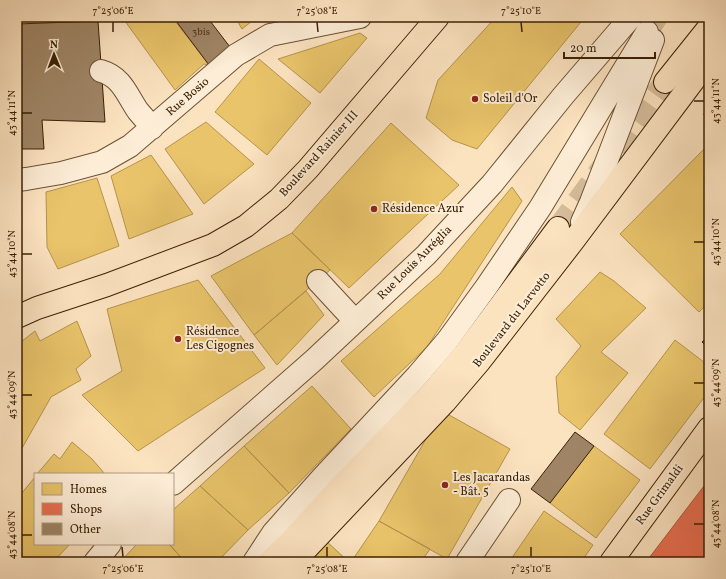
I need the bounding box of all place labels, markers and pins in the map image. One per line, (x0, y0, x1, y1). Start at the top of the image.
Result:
place label: Soleil d'Or (483, 91, 538, 107)
marker: Soleil d'Or (470, 94, 480, 104)
place label: Résidence Azur (382, 201, 464, 217)
marker: Résidence Azur (369, 204, 379, 214)
place label: Résidence Les Cigognes (186, 324, 254, 354)
marker: Résidence Les Cigognes (173, 334, 183, 344)
place label: Les Jacarandas - Bât. 5 (453, 470, 530, 500)
marker: Les Jacarandas - Bât. 5 (440, 480, 450, 490)

